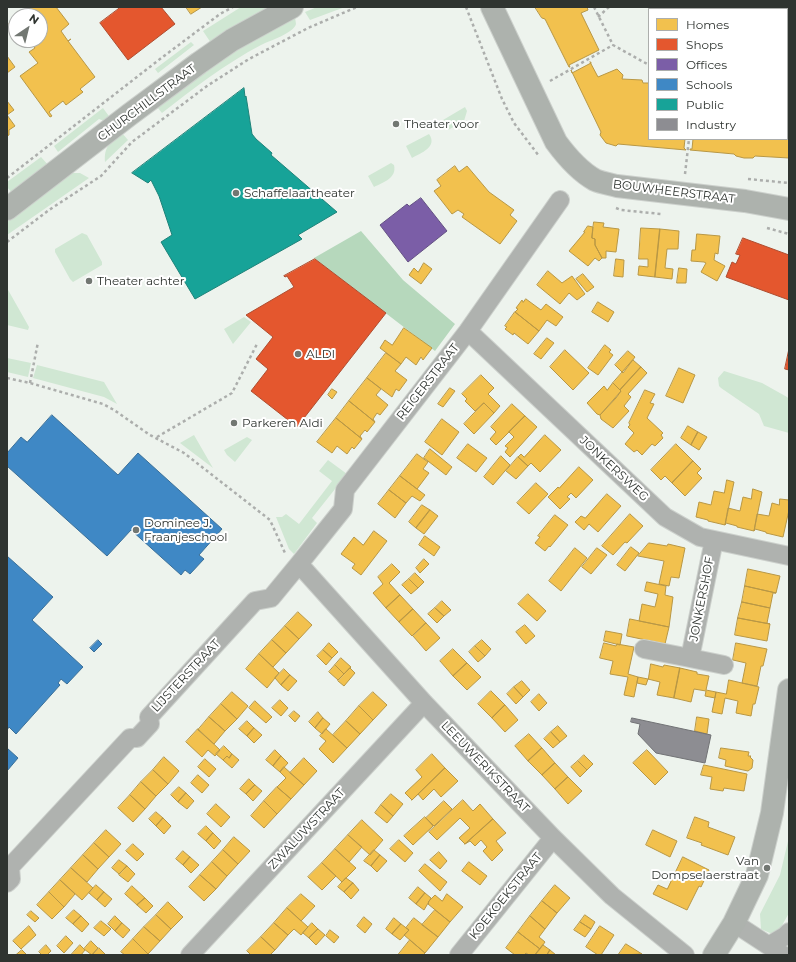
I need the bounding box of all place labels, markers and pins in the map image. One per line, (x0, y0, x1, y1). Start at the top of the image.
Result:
place label: Theater voor (404, 117, 479, 131)
marker: Theater voor (391, 119, 401, 129)
place label: Schaffelaartheater (244, 186, 355, 200)
marker: Schaffelaartheater (231, 188, 241, 198)
place label: Theater achter (97, 274, 185, 288)
marker: Theater achter (84, 276, 94, 286)
place label: ALDI (306, 347, 335, 361)
marker: ALDI (293, 349, 303, 359)
place label: Parkeren Aldi (242, 416, 323, 430)
marker: Parkeren Aldi (229, 418, 239, 428)
place label: Dominee J. Fraanjeschool (144, 516, 228, 544)
marker: Dominee J. Fraanjeschool (131, 525, 141, 535)
place label: Van Dompselaerstraat (651, 854, 759, 882)
marker: Van Dompselaerstraat (762, 863, 772, 873)

